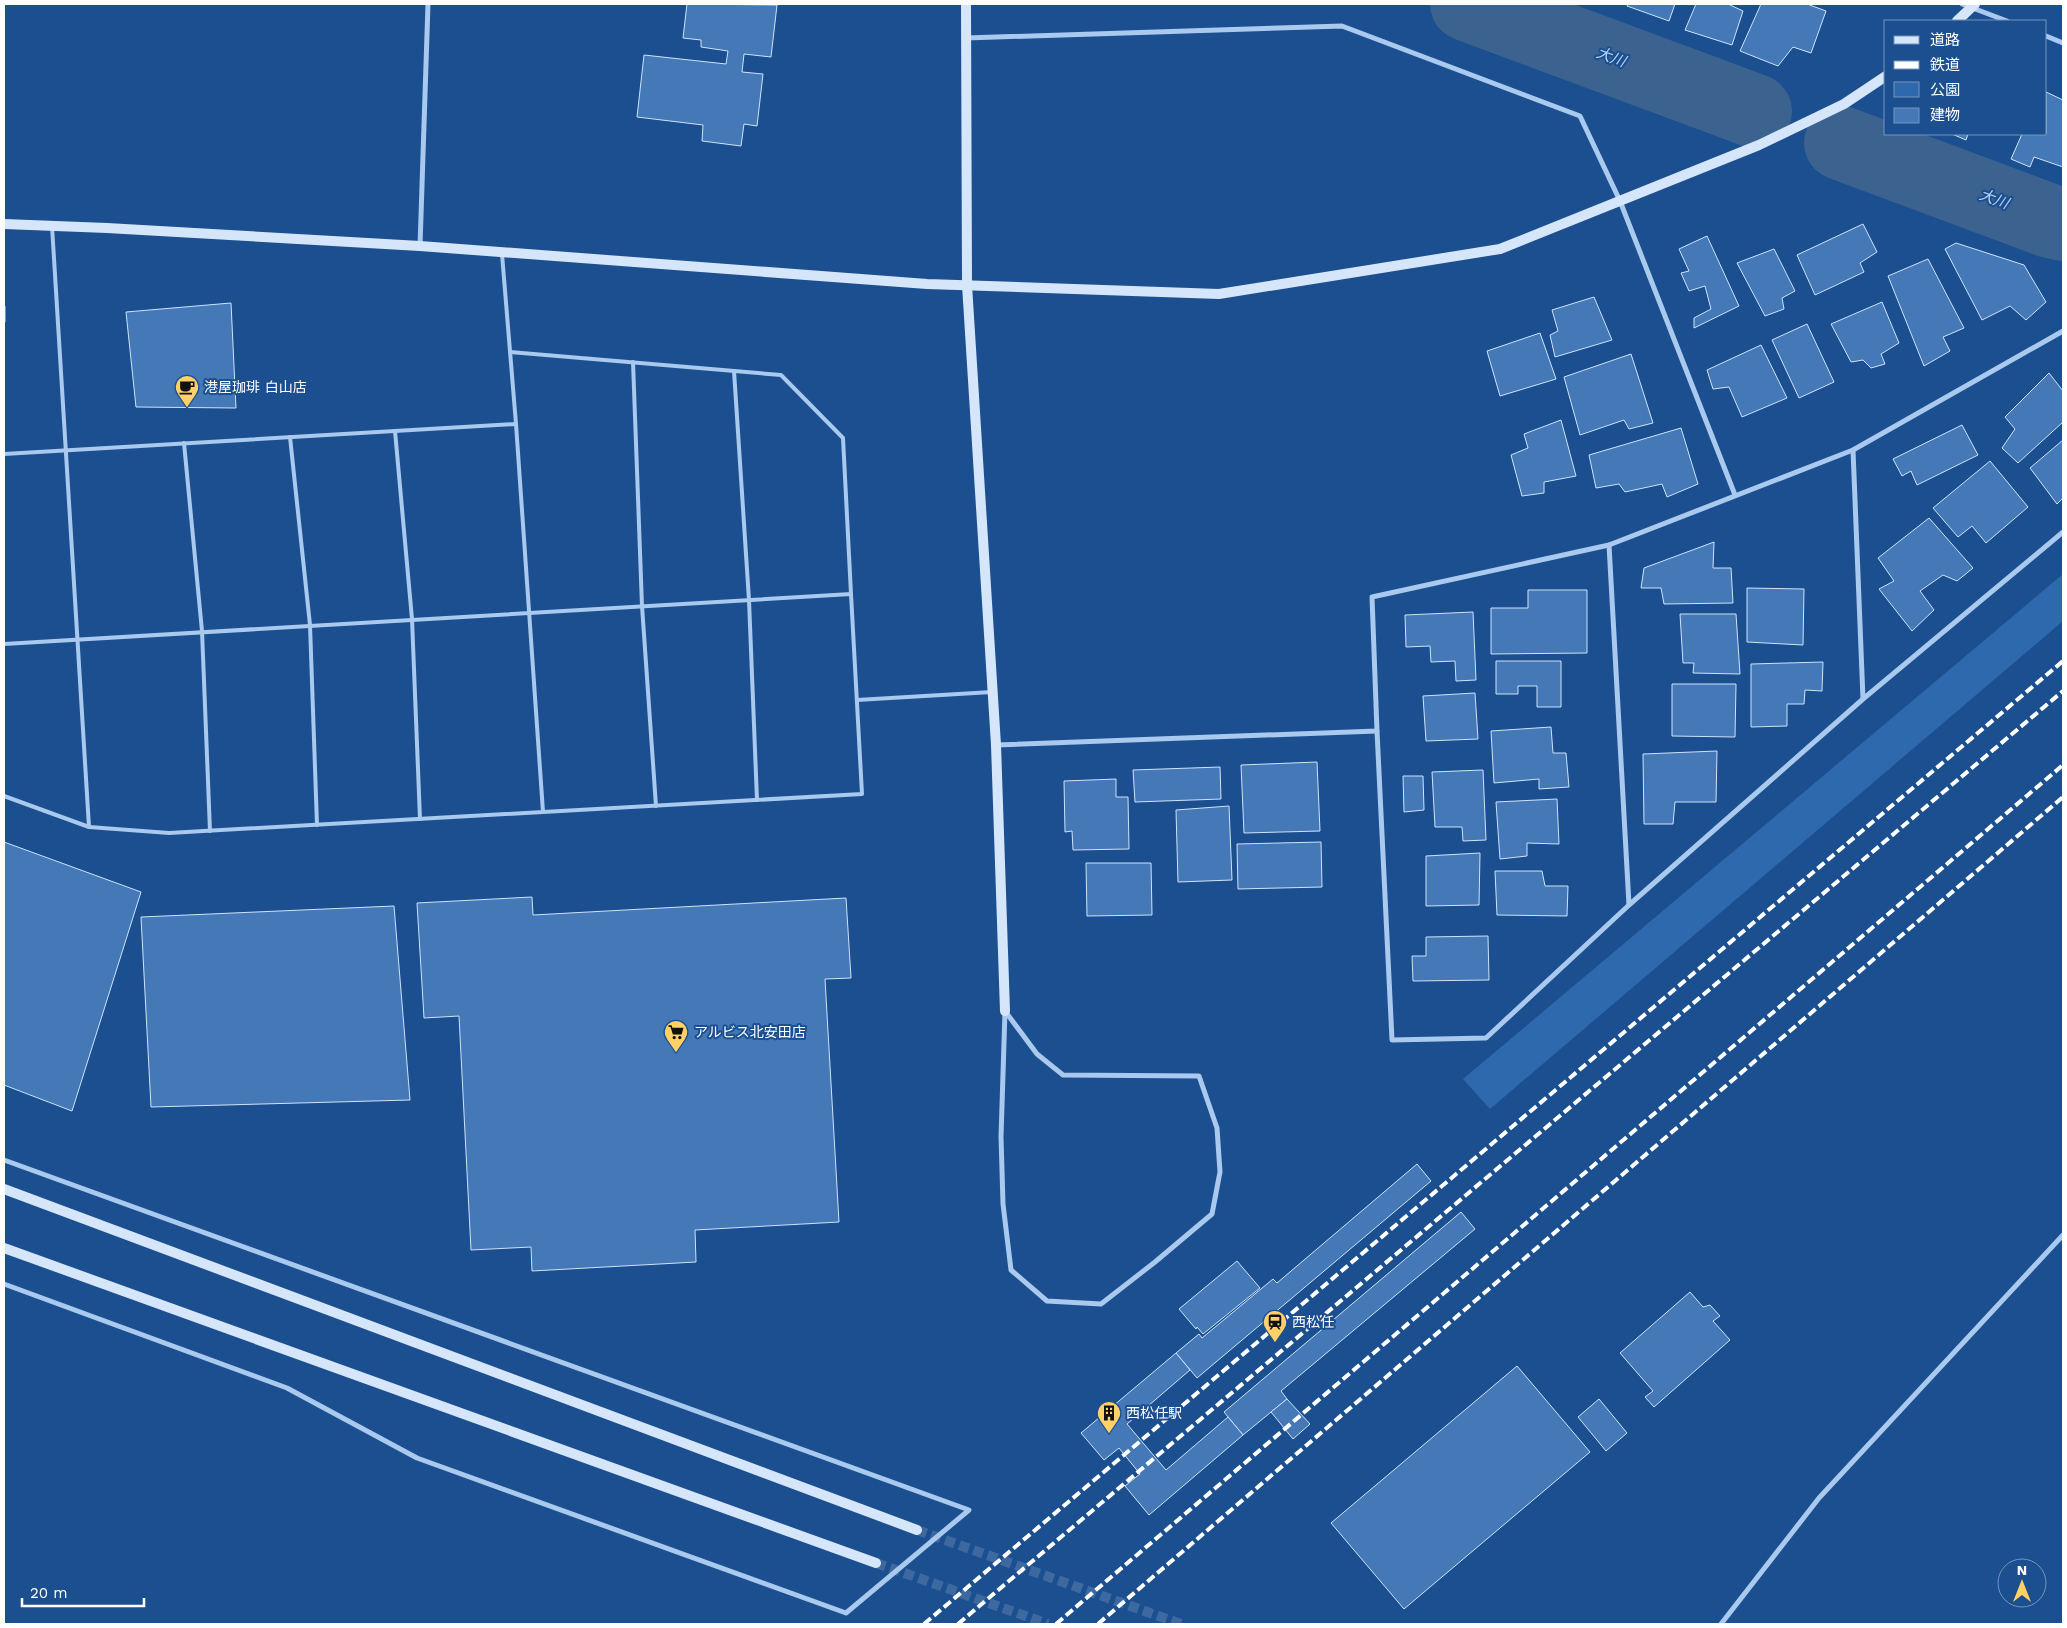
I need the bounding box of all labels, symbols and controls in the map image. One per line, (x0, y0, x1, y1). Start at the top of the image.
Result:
legend (1884, 20, 2047, 135)
text: 道路 (1930, 31, 1960, 49)
water label: 大川 (1594, 43, 1630, 71)
text: 鉄道 (1930, 56, 1960, 74)
text: 公園 (1930, 81, 1960, 99)
text: 建物 (1930, 106, 1960, 124)
water label: 大川 (1977, 185, 2013, 213)
cafe icon: 港屋珈琲 白山店 (174, 374, 200, 408)
place label: 港屋珈琲 白山店 (204, 379, 307, 395)
supermarket icon: アルビス北安田店 (663, 1019, 689, 1053)
place label: アルビス北安田店 (694, 1024, 806, 1040)
station icon: 西松任 (1262, 1309, 1288, 1343)
place label: 西松任 (1292, 1314, 1334, 1330)
building icon: 西松任駅 (1096, 1400, 1122, 1434)
place label: 西松任駅 (1126, 1405, 1182, 1421)
north arrow (1997, 1558, 2047, 1608)
text: N (2017, 1562, 2027, 1578)
scale bar (22, 1576, 145, 1608)
text: 20 m (30, 1584, 68, 1602)

